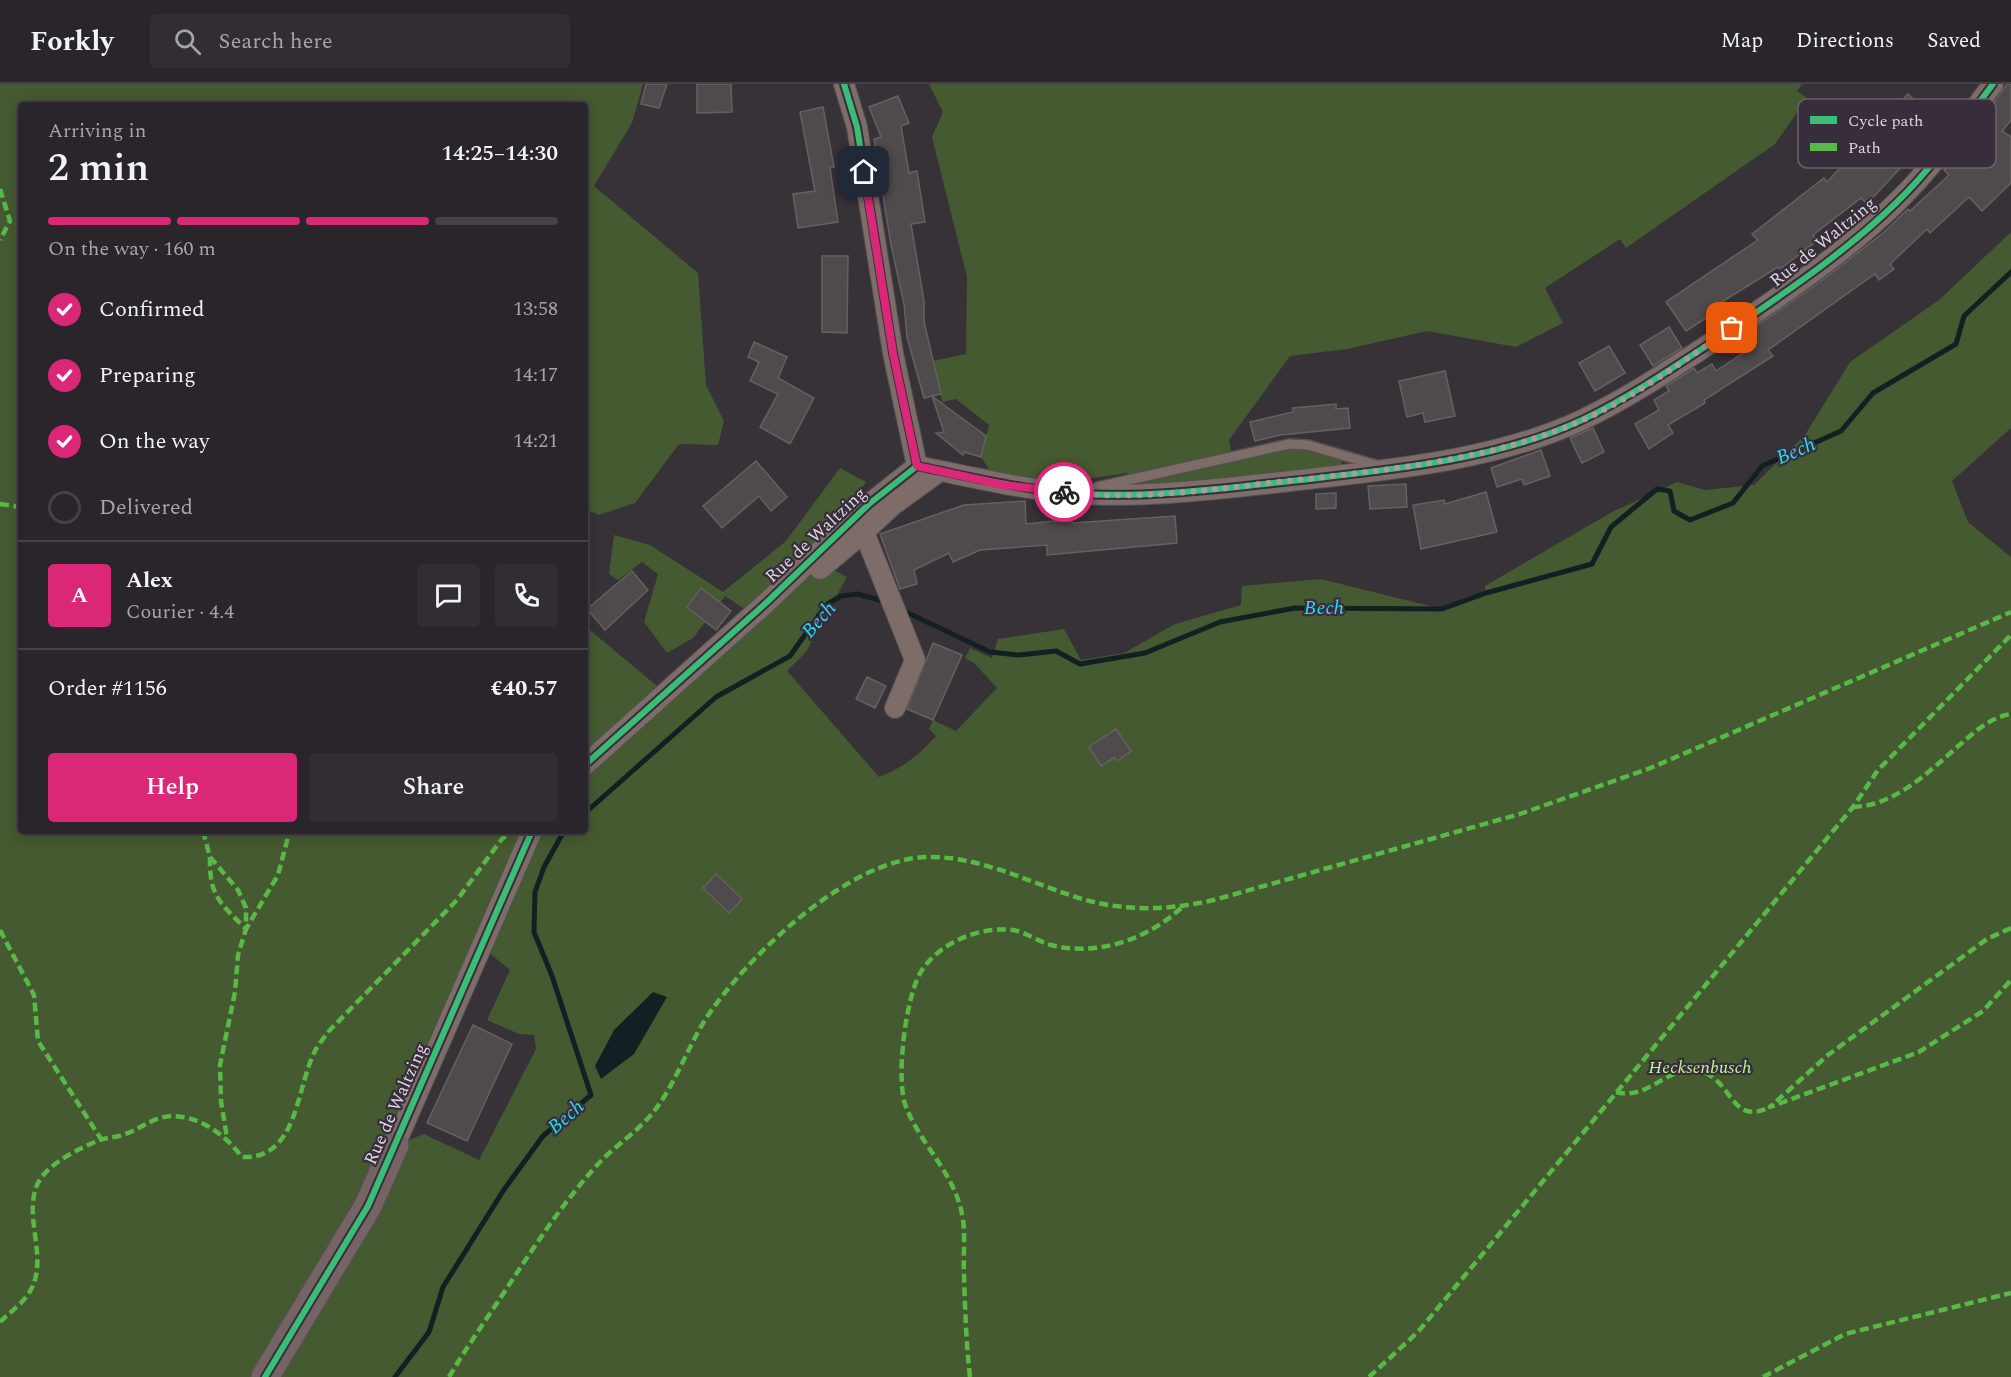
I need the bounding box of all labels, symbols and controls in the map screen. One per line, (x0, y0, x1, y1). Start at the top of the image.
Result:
search box (150, 14, 570, 68)
text: Forkly (30, 20, 114, 63)
icon: search (171, 25, 204, 58)
text: Search here (219, 25, 333, 58)
text: Map (1721, 25, 1763, 57)
text: Directions (1796, 25, 1894, 57)
text: Saved (1927, 25, 1981, 57)
legend (1798, 99, 1996, 168)
text: Cycle path (1848, 109, 1923, 133)
text: Arriving in (48, 116, 146, 146)
text: Path (1848, 136, 1881, 160)
text: 14:25–14:30 (441, 137, 558, 170)
text: 2 min (48, 139, 149, 198)
pin (838, 146, 889, 197)
icon: home (847, 155, 880, 188)
street label: Rue de Waltzing (1764, 190, 1882, 294)
text: On the way · 160 m (48, 234, 216, 264)
icon: check (48, 293, 81, 326)
text: Confirmed (99, 293, 205, 326)
text: 13:58 (513, 294, 558, 324)
pin (1706, 302, 1757, 353)
icon: bag (1715, 311, 1748, 344)
icon: check (48, 359, 81, 392)
text: Preparing (99, 359, 196, 392)
text: 14:17 (513, 360, 558, 390)
icon: check (48, 425, 81, 458)
text: On the way (99, 425, 210, 458)
text: 14:21 (513, 426, 558, 456)
water label: Bech (1772, 429, 1820, 473)
courier (1034, 462, 1094, 522)
icon: bike (1048, 476, 1081, 509)
street label: Rue de Waltzing (759, 481, 873, 589)
text: Delivered (99, 491, 193, 524)
text: Alex (126, 564, 173, 597)
button: chat (417, 564, 480, 627)
button: phone (495, 564, 558, 627)
text: A (71, 579, 88, 612)
water label: Bech (1304, 593, 1344, 623)
water label: Bech (794, 595, 844, 645)
text: Courier · 4.4 (126, 597, 234, 627)
text: Order #1156 (48, 672, 167, 705)
text: €40.57 (490, 672, 558, 705)
button: Help (48, 753, 297, 822)
button: Share (309, 753, 558, 822)
street label: Rue de Waltzing (357, 1039, 435, 1169)
park label: Hecksenbusch (1649, 1054, 1751, 1081)
water label: Bech (541, 1092, 591, 1142)

